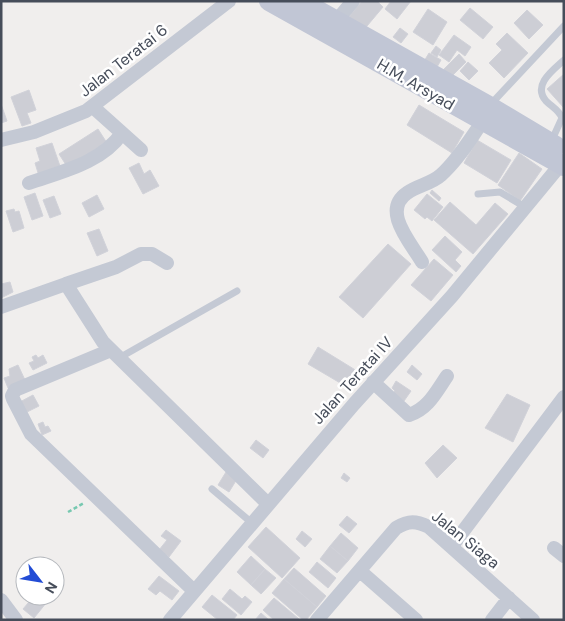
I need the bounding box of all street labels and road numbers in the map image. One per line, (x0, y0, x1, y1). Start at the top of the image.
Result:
street label: Jalan Teratai 6 (75, 19, 172, 101)
street label: H.M. Arsyad (373, 54, 458, 115)
street label: Jalan Teratai IV (307, 332, 397, 429)
street label: Jalan Siaga (427, 505, 504, 573)

